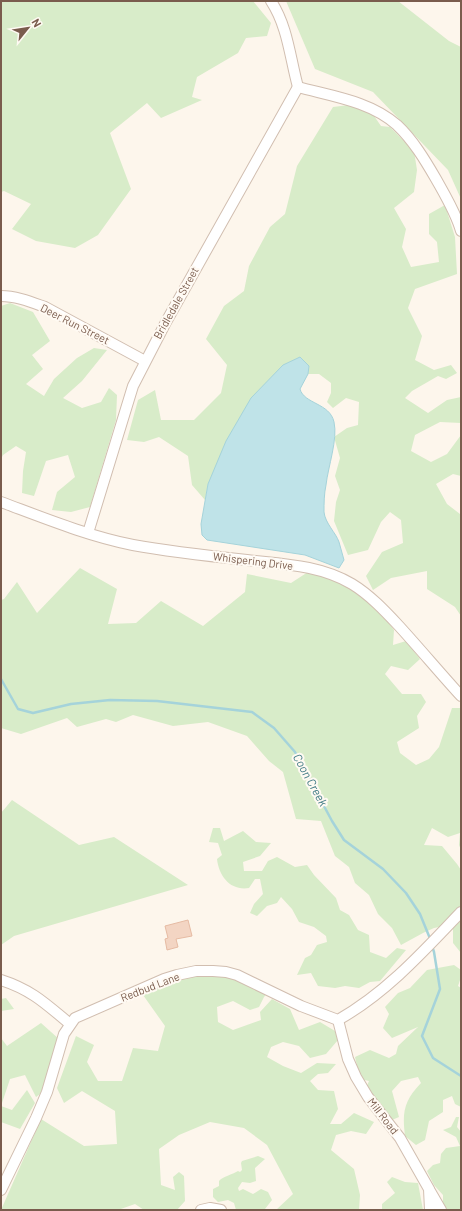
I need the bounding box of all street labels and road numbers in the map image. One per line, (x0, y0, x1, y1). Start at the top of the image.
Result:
street label: Bridledale Street (150, 264, 201, 341)
street label: Deer Run Street (39, 301, 112, 346)
street label: Whispering Drive (212, 549, 294, 572)
street label: Redbud Lane (118, 969, 181, 1004)
street label: Mill Road (365, 1095, 402, 1136)

